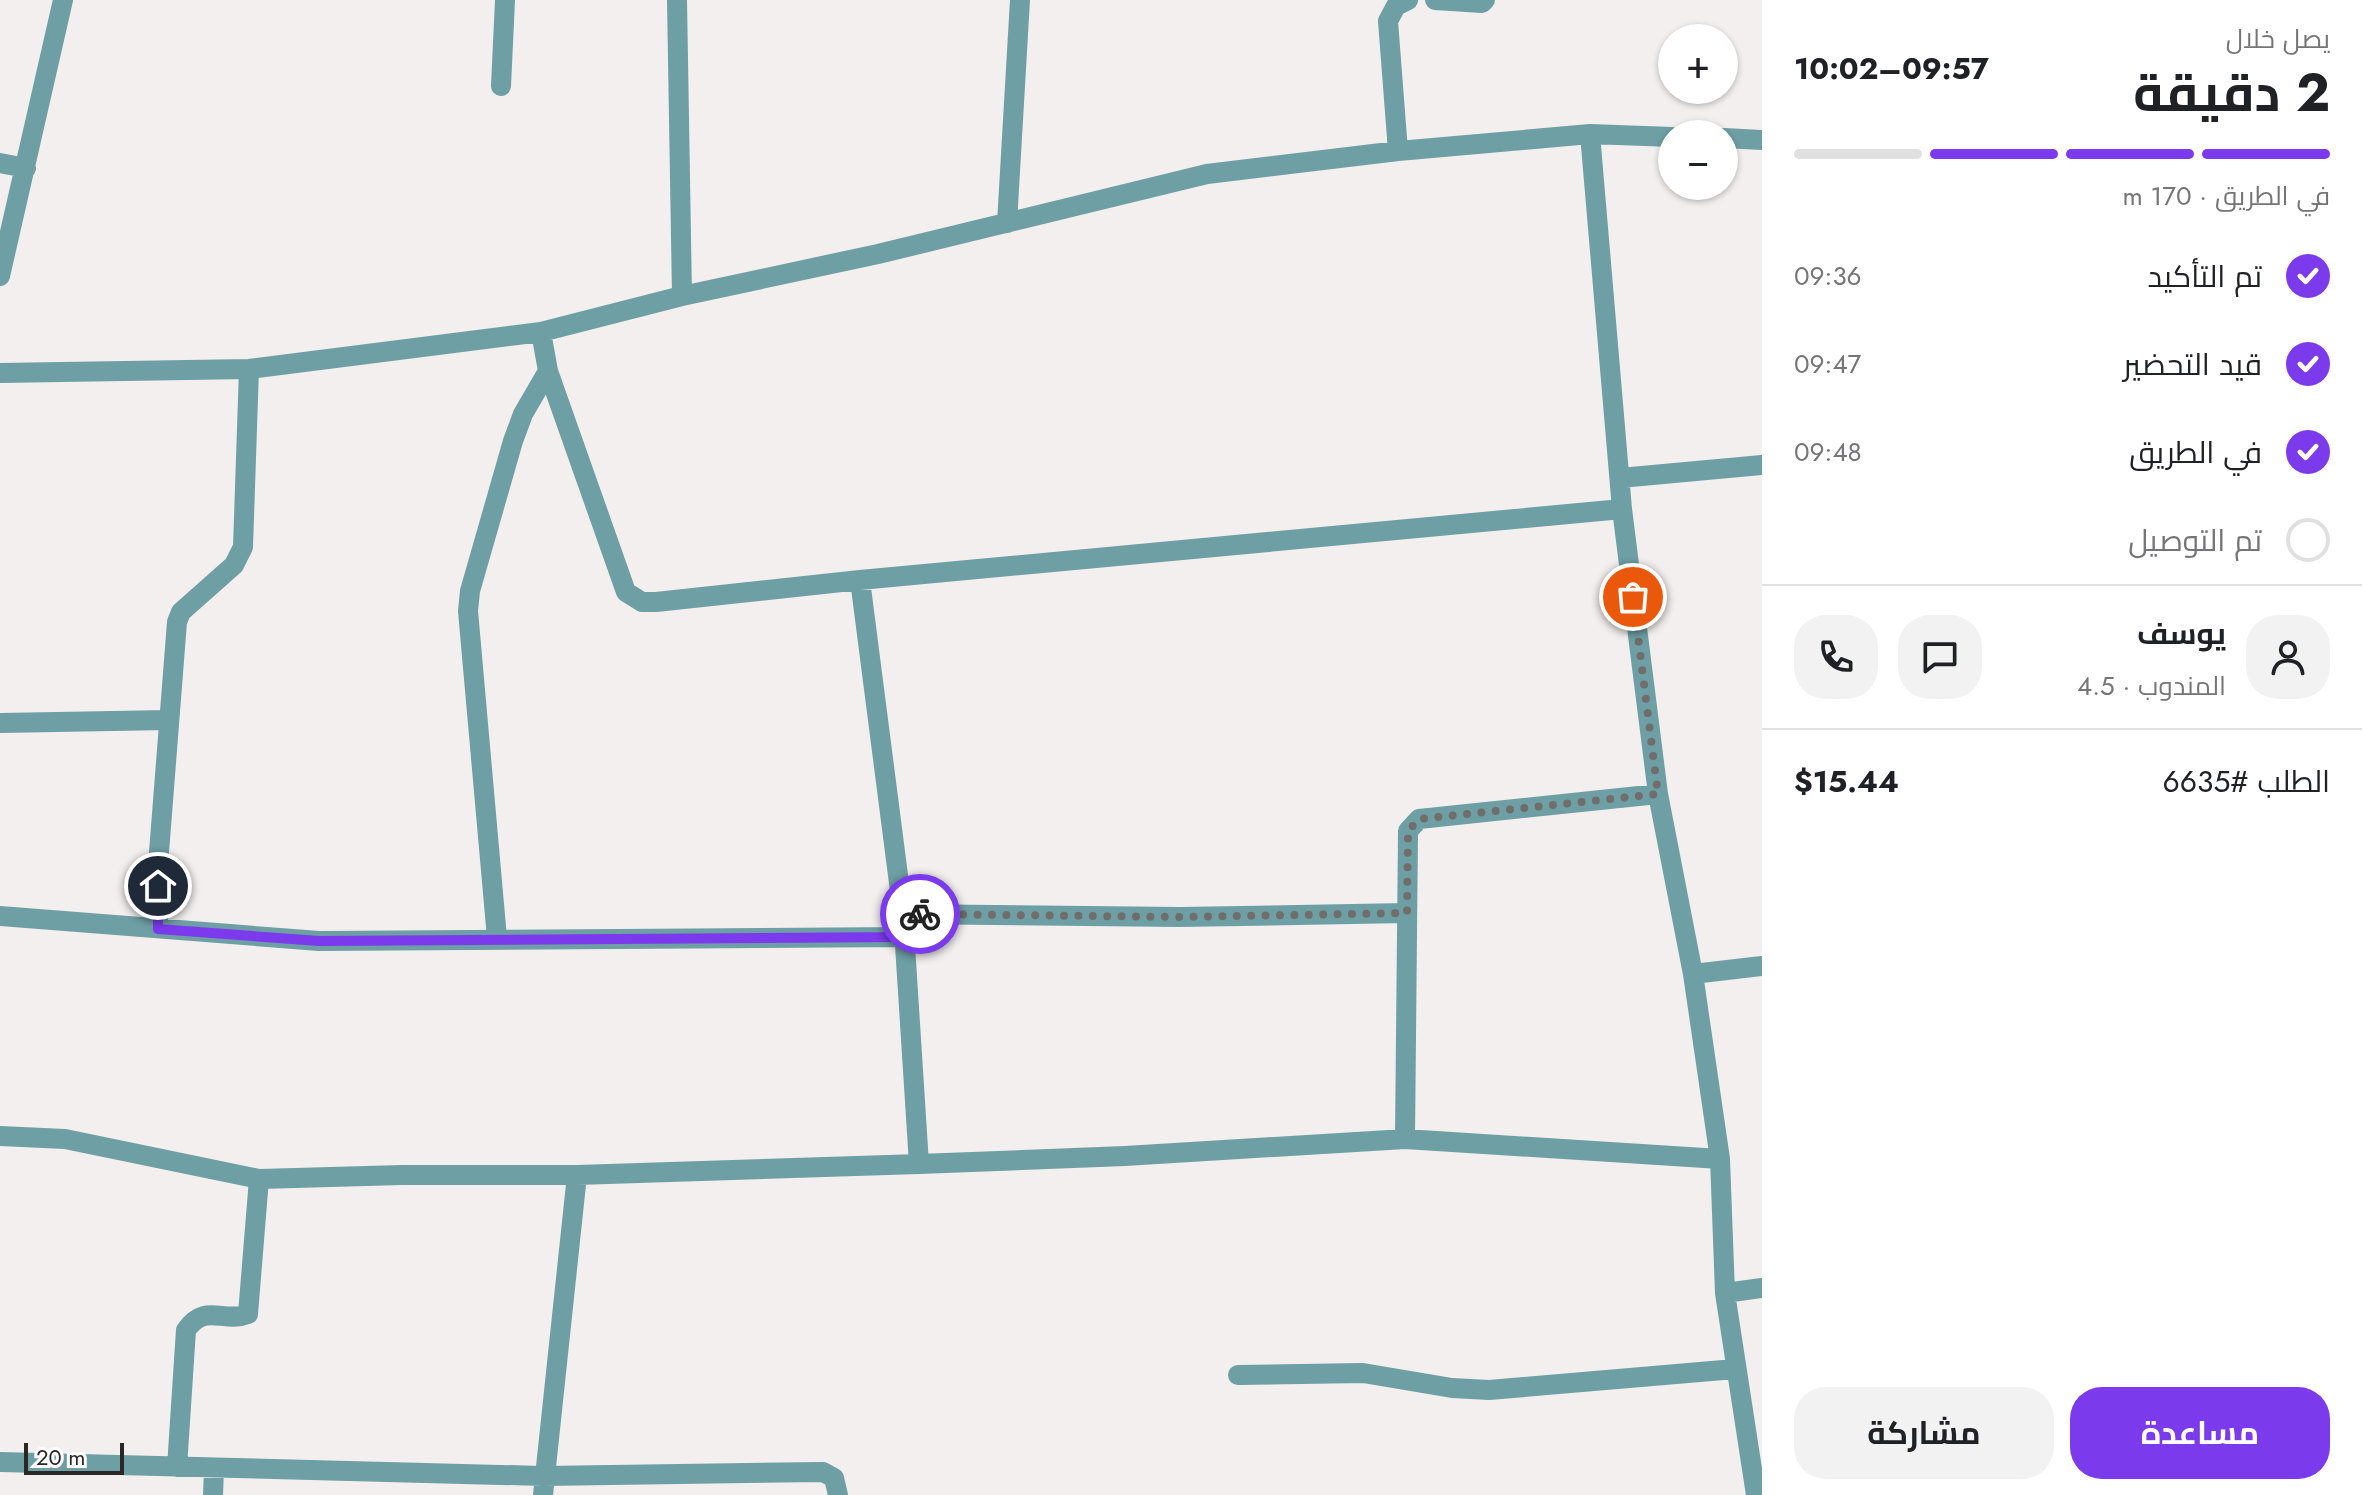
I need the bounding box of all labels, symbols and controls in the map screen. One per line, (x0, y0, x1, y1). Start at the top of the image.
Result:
text: يصل خلال (2226, 20, 2330, 58)
map controls (1658, 24, 1738, 200)
button: + (1658, 24, 1738, 104)
text: 09:57–10:02 (1794, 47, 1989, 90)
text: 2 دقيقة (2133, 55, 2330, 131)
button: − (1658, 120, 1738, 200)
text: في الطريق · 170 m (2122, 177, 2330, 215)
icon: check (2286, 254, 2330, 298)
text: تم التأكيد (2148, 255, 2262, 298)
text: 09:36 (1794, 257, 1862, 295)
icon: check (2286, 342, 2330, 386)
text: قيد التحضير (2123, 343, 2262, 386)
text: 09:47 (1794, 345, 1861, 383)
icon: check (2286, 430, 2330, 474)
text: في الطريق (2129, 431, 2262, 474)
text: 09:48 (1794, 433, 1862, 471)
text: تم التوصيل (2128, 519, 2262, 562)
pin (1599, 563, 1667, 631)
icon: bag (1611, 575, 1655, 619)
text: يوسف (2137, 612, 2226, 655)
button: phone (1794, 615, 1878, 699)
button: chat (1898, 615, 1982, 699)
button: person (2246, 615, 2330, 699)
text: المندوب · 4.5 (2077, 667, 2226, 705)
text: $15.44 (1794, 760, 1899, 803)
text: الطلب #6635 (2162, 760, 2330, 803)
pin (124, 852, 192, 920)
icon: home (136, 864, 180, 908)
courier (880, 874, 960, 954)
icon: bike (898, 892, 942, 936)
button: مشاركة (1794, 1387, 2054, 1479)
button: مساعدة (2070, 1387, 2330, 1479)
scale bar (24, 1439, 124, 1475)
text: 20 m (36, 1441, 85, 1473)

